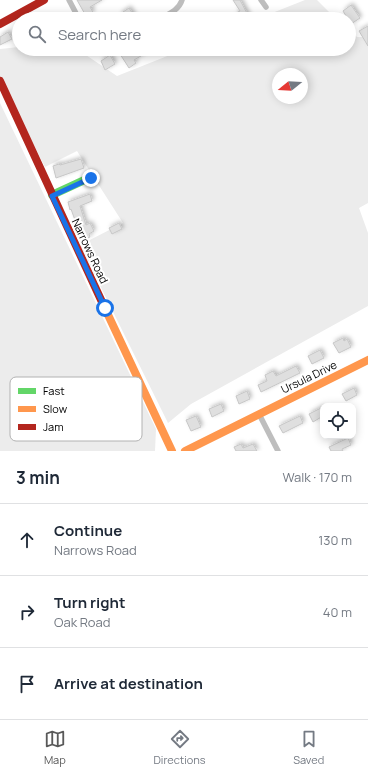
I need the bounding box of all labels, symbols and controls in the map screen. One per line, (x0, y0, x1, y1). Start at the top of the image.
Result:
search box (12, 12, 356, 56)
icon: search (26, 23, 48, 45)
text: Search here (58, 24, 141, 45)
north arrow (272, 68, 308, 104)
route end (82, 169, 100, 187)
street label: Narrows Road (69, 216, 112, 286)
route start (96, 299, 114, 317)
street label: Ursula Drive (278, 356, 340, 397)
legend (10, 377, 142, 441)
text: Fast (43, 383, 65, 398)
text: Slow (43, 401, 68, 416)
map controls (320, 403, 356, 439)
button: locate (320, 403, 356, 439)
text: Jam (43, 419, 64, 434)
text: 3 min (16, 466, 60, 489)
text: Walk · 170 m (282, 468, 352, 486)
text: Continue (54, 520, 122, 541)
icon: ahead (16, 529, 38, 551)
text: 130 m (318, 531, 352, 549)
text: Narrows Road (54, 541, 137, 559)
text: Turn right (54, 592, 125, 613)
icon: right (16, 601, 38, 623)
text: 40 m (323, 603, 352, 621)
text: Oak Road (54, 613, 111, 631)
icon: arrive (16, 673, 38, 695)
text: Arrive at destination (54, 673, 203, 694)
tab: Map (44, 728, 66, 767)
tab: Directions (153, 728, 206, 767)
tab: Saved (293, 728, 324, 767)

